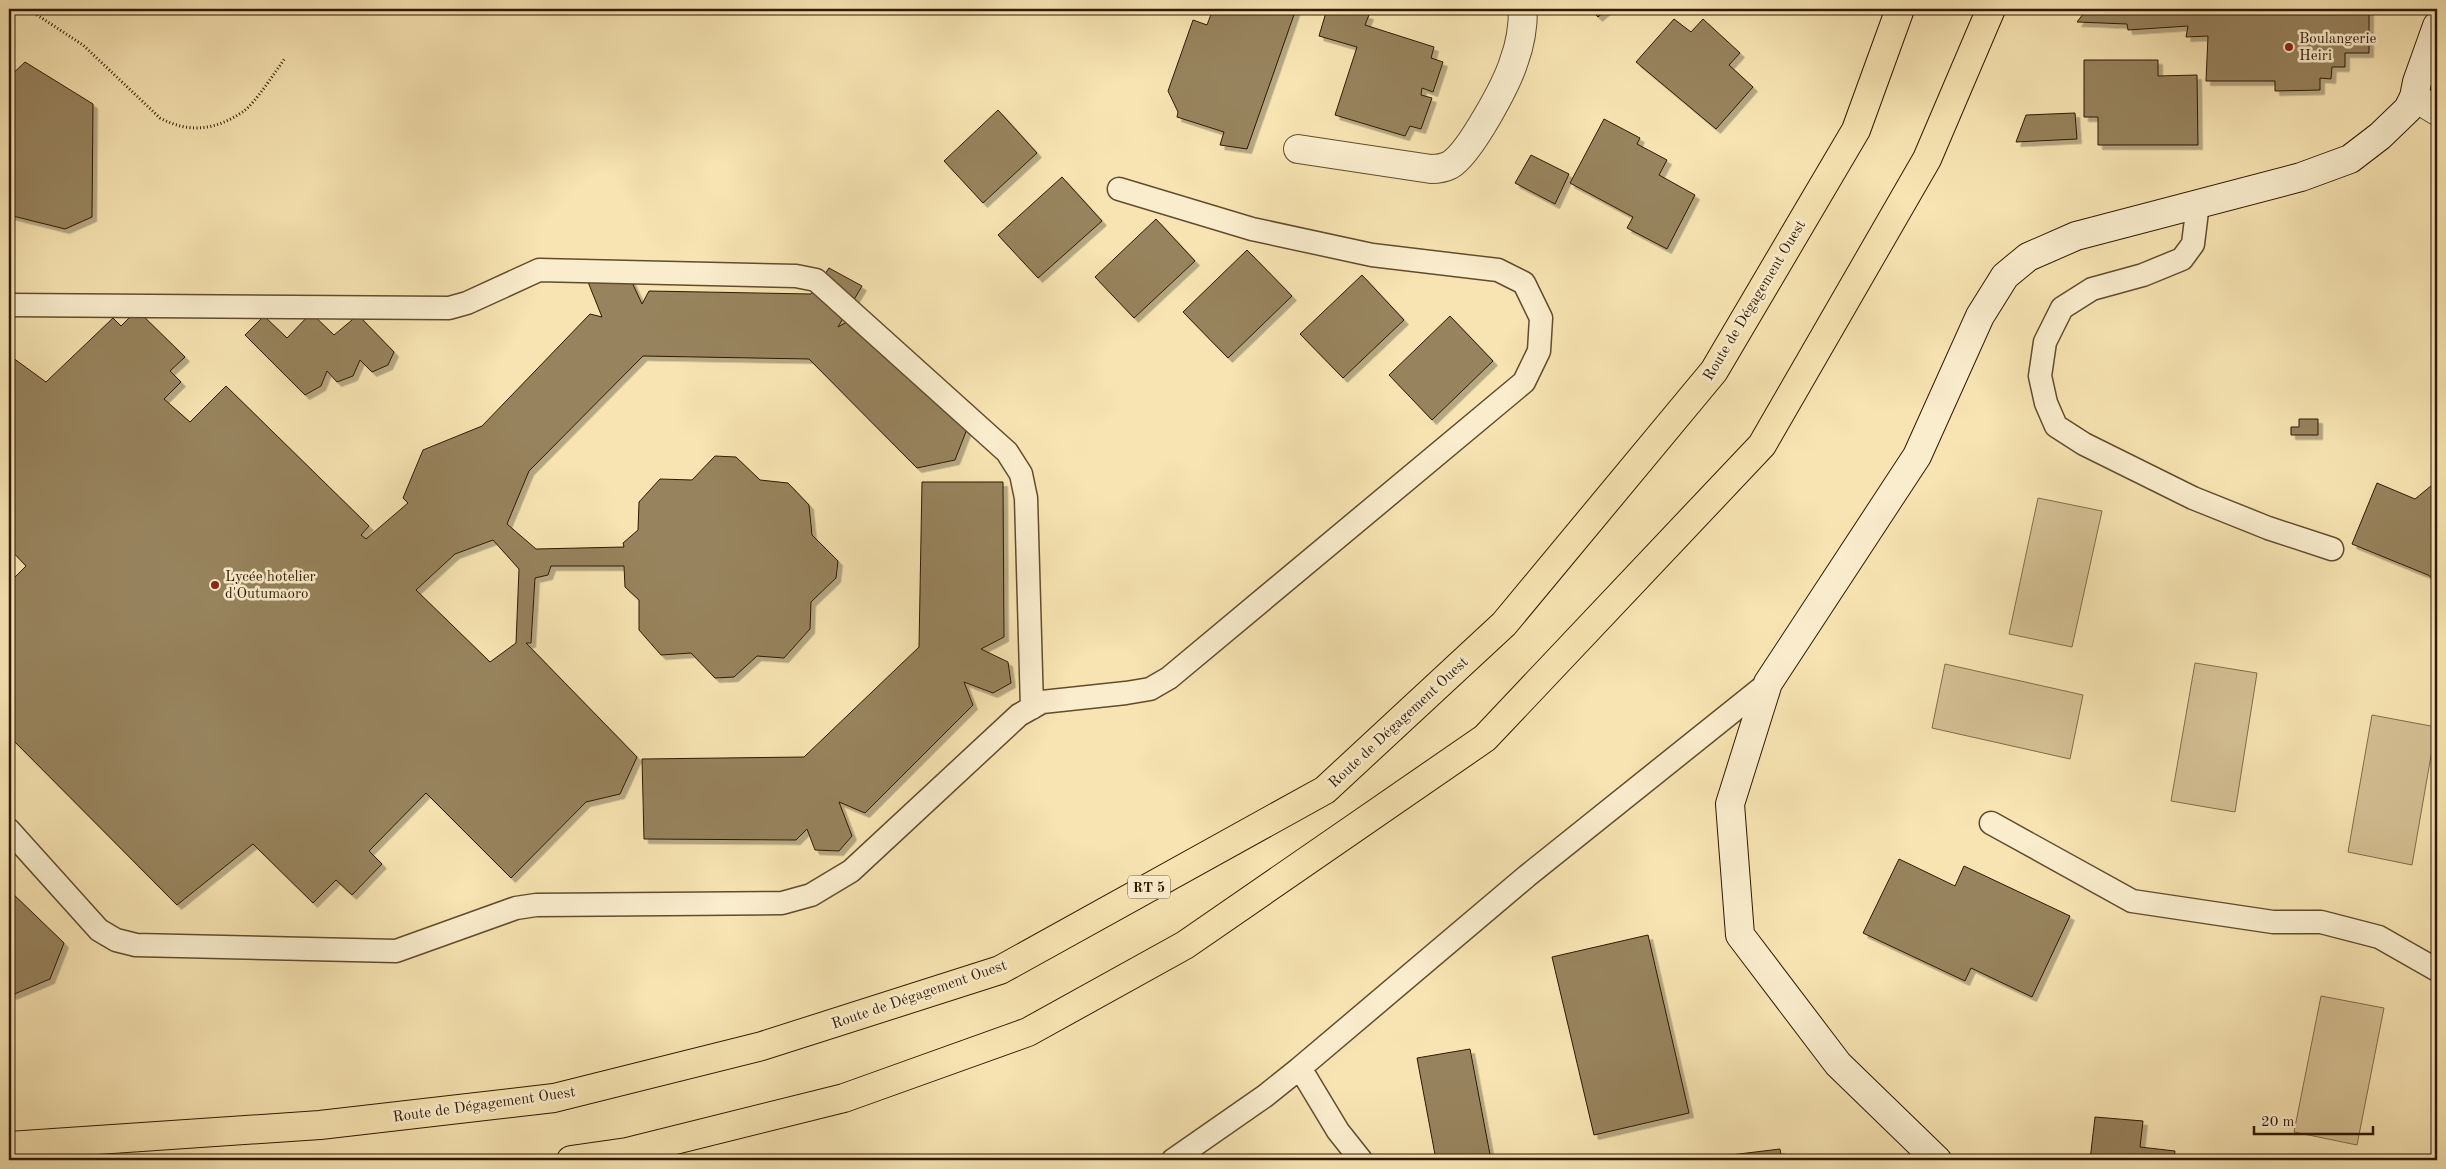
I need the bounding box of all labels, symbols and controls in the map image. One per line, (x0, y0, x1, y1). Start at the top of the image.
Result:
place label: Boulangerie Heiri (2299, 32, 2377, 64)
marker: Boulangerie Heiri (2283, 41, 2295, 53)
street label: Route de Dégagement Ouest (1701, 218, 1809, 384)
place label: Lycée hotelier d'Outumaoro (225, 570, 316, 602)
marker: Lycée hotelier d'Outumaoro (209, 579, 221, 591)
street label: Route de Dégagement Ouest (1327, 655, 1471, 791)
road number: RT 5 (1128, 876, 1170, 899)
street label: Route de Dégagement Ouest (830, 958, 1009, 1032)
street label: Route de Dégagement Ouest (392, 1085, 576, 1126)
scale bar (2254, 1104, 2372, 1136)
text: 20 m (2261, 1115, 2295, 1130)

